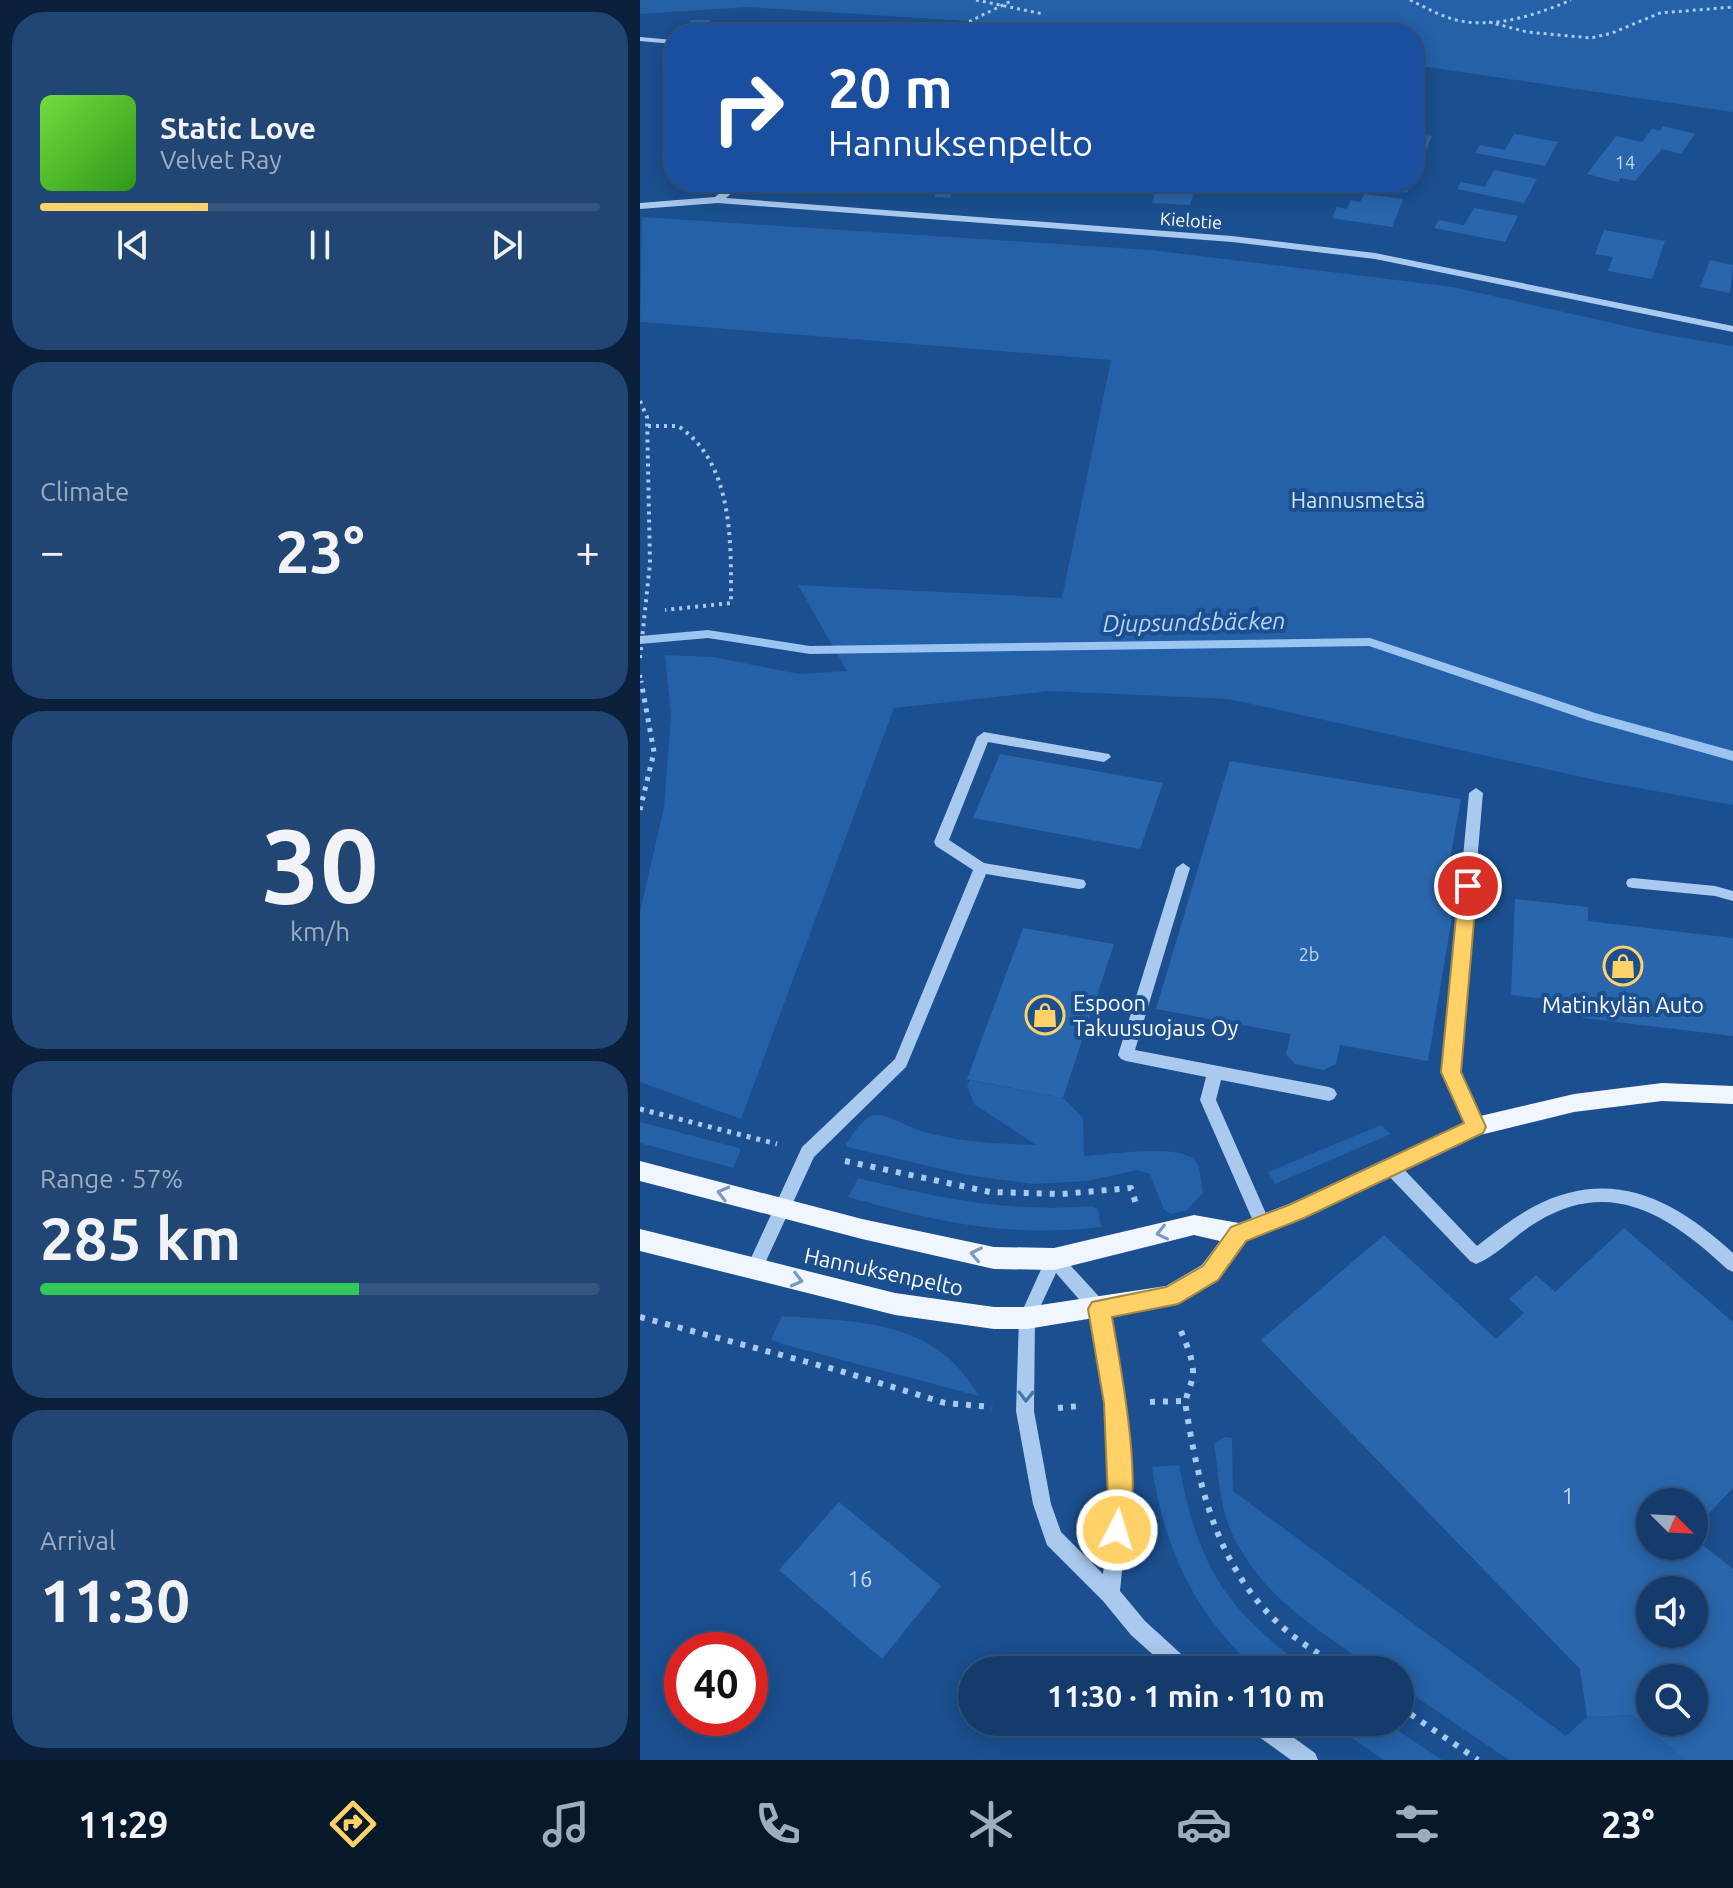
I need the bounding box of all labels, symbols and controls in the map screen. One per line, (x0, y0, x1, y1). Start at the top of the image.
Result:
icon: right (696, 56, 800, 160)
text: 20 m (828, 56, 953, 119)
text: Static Love (160, 111, 316, 145)
text: Hannuksenpelto (828, 122, 1093, 163)
text: Velvet Ray (160, 145, 282, 174)
house number: 14 (1615, 152, 1635, 172)
street label: Kielotie (1159, 208, 1223, 232)
icon: previous (111, 223, 155, 267)
icon: pause (298, 223, 342, 267)
icon: next (485, 223, 529, 267)
text: Climate (40, 477, 129, 506)
park label: Hannusmetsä (1291, 487, 1425, 512)
text: 23° (276, 517, 364, 584)
text: − (40, 526, 65, 575)
text: + (575, 526, 600, 575)
water label: Djupsundsbäcken (1102, 607, 1286, 637)
text: 30 (261, 806, 379, 923)
pin (1434, 852, 1502, 920)
icon: arrive (1446, 864, 1490, 908)
text: km/h (290, 917, 350, 946)
house number: 2b (1299, 944, 1319, 964)
shop icon: Matinkylän Auto (1602, 945, 1644, 987)
place label: Espoon Takuusuojaus Oy (1073, 990, 1239, 1040)
place label: Matinkylän Auto (1542, 992, 1704, 1017)
shop icon: Espoon Takuusuojaus Oy (1024, 994, 1066, 1036)
text: Range · 57% (40, 1164, 183, 1193)
one-way arrow (717, 1185, 731, 1202)
text: 285 km (40, 1204, 241, 1271)
one-way arrow (1156, 1224, 1170, 1241)
street label: Hannuksenpelto (802, 1242, 966, 1300)
one-way arrow (970, 1246, 983, 1263)
one-way arrow (790, 1270, 804, 1287)
one-way arrow (1017, 1390, 1034, 1403)
house number: 1 (1562, 1483, 1574, 1508)
position arrow (1075, 1488, 1159, 1572)
north arrow (1636, 1488, 1708, 1560)
map controls (1636, 1488, 1708, 1736)
text: Arrival (40, 1526, 116, 1555)
text: 11:30 (40, 1566, 190, 1633)
house number: 16 (848, 1566, 872, 1591)
button: sound (1636, 1576, 1708, 1648)
speed limit sign: 40 (664, 1632, 768, 1736)
button: search (1636, 1664, 1708, 1736)
text: 11:30 · 1 min · 110 m (1047, 1679, 1325, 1713)
icon: directions (325, 1796, 381, 1852)
icon: music (538, 1796, 594, 1852)
icon: phone (750, 1796, 806, 1852)
icon: climate (963, 1796, 1019, 1852)
icon: car (1176, 1796, 1232, 1852)
icon: filters (1389, 1796, 1445, 1852)
text: 11:29 (78, 1804, 168, 1845)
text: 23° (1601, 1804, 1655, 1845)

